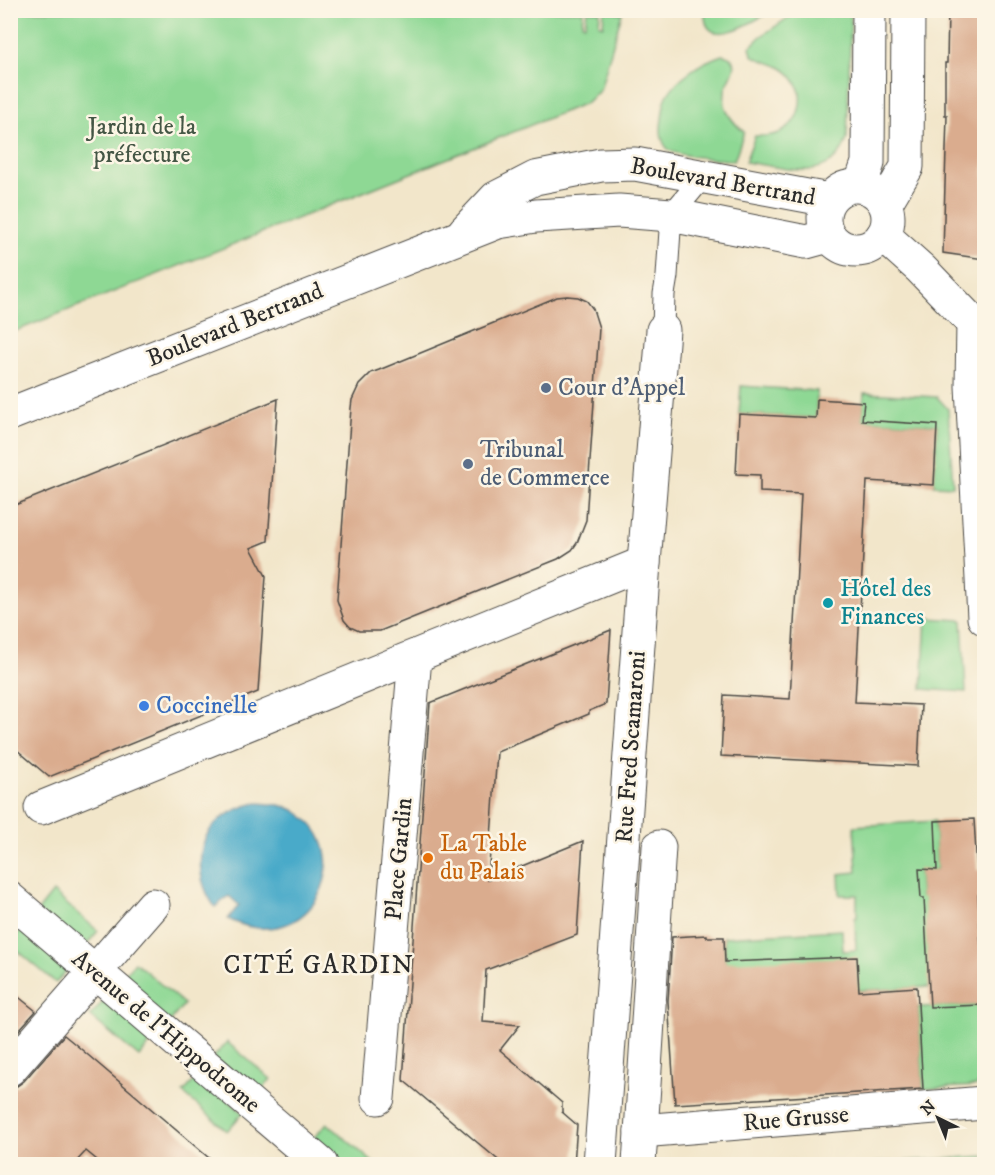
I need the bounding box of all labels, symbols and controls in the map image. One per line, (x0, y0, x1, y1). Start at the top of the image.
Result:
park label: Jardin de la préfecture (86, 112, 197, 170)
street label: Boulevard Bertrand (628, 151, 818, 213)
street label: Boulevard Bertrand (142, 276, 328, 374)
place label: Cour d'Appel (558, 373, 686, 403)
marker: Cour d'Appel (539, 381, 553, 395)
place label: Tribunal de Commerce (480, 435, 610, 493)
marker: Tribunal de Commerce (461, 457, 475, 471)
place label: Hôtel des Finances (840, 574, 931, 632)
marker: Hôtel des Finances (821, 596, 835, 610)
street label: Rue Fred Scamaroni (609, 650, 653, 844)
place label: Coccinelle (156, 691, 257, 721)
marker: Coccinelle (137, 699, 151, 713)
street label: Place Gardin (379, 796, 419, 922)
place label: La Table du Palais (440, 829, 527, 887)
marker: La Table du Palais (421, 851, 435, 865)
street label: Avenue de l'Hippodrome (65, 944, 267, 1120)
district label: CITÉ GARDIN (223, 949, 415, 982)
north arrow (908, 1088, 968, 1148)
text: N (917, 1096, 940, 1120)
street label: Rue Grusse (742, 1099, 850, 1139)

